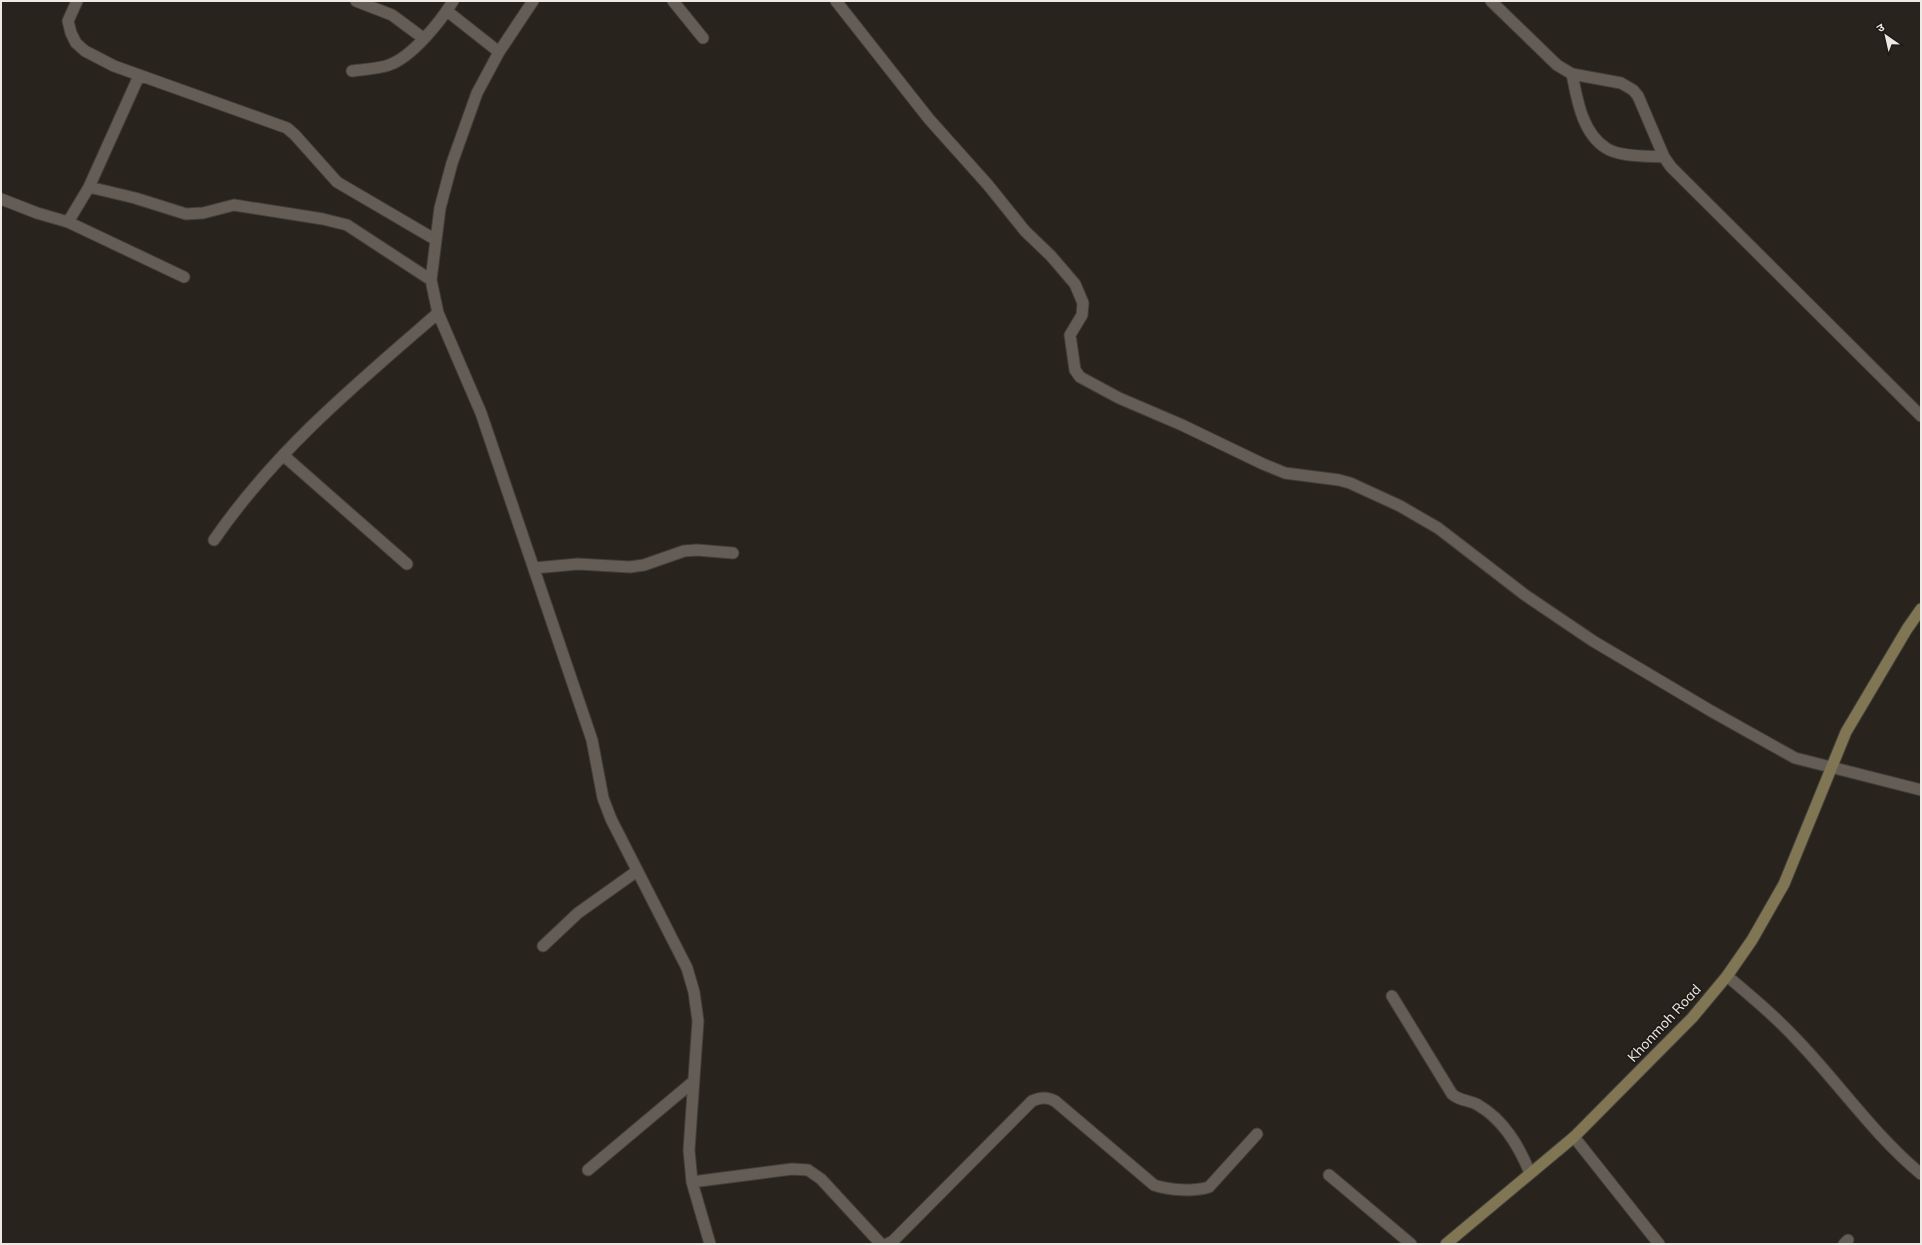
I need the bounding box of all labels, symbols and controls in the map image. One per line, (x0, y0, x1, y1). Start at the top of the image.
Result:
north arrow (1866, 16, 1906, 56)
text: उ (1874, 20, 1887, 35)
street label: Khonmoh Road (1623, 980, 1705, 1066)

